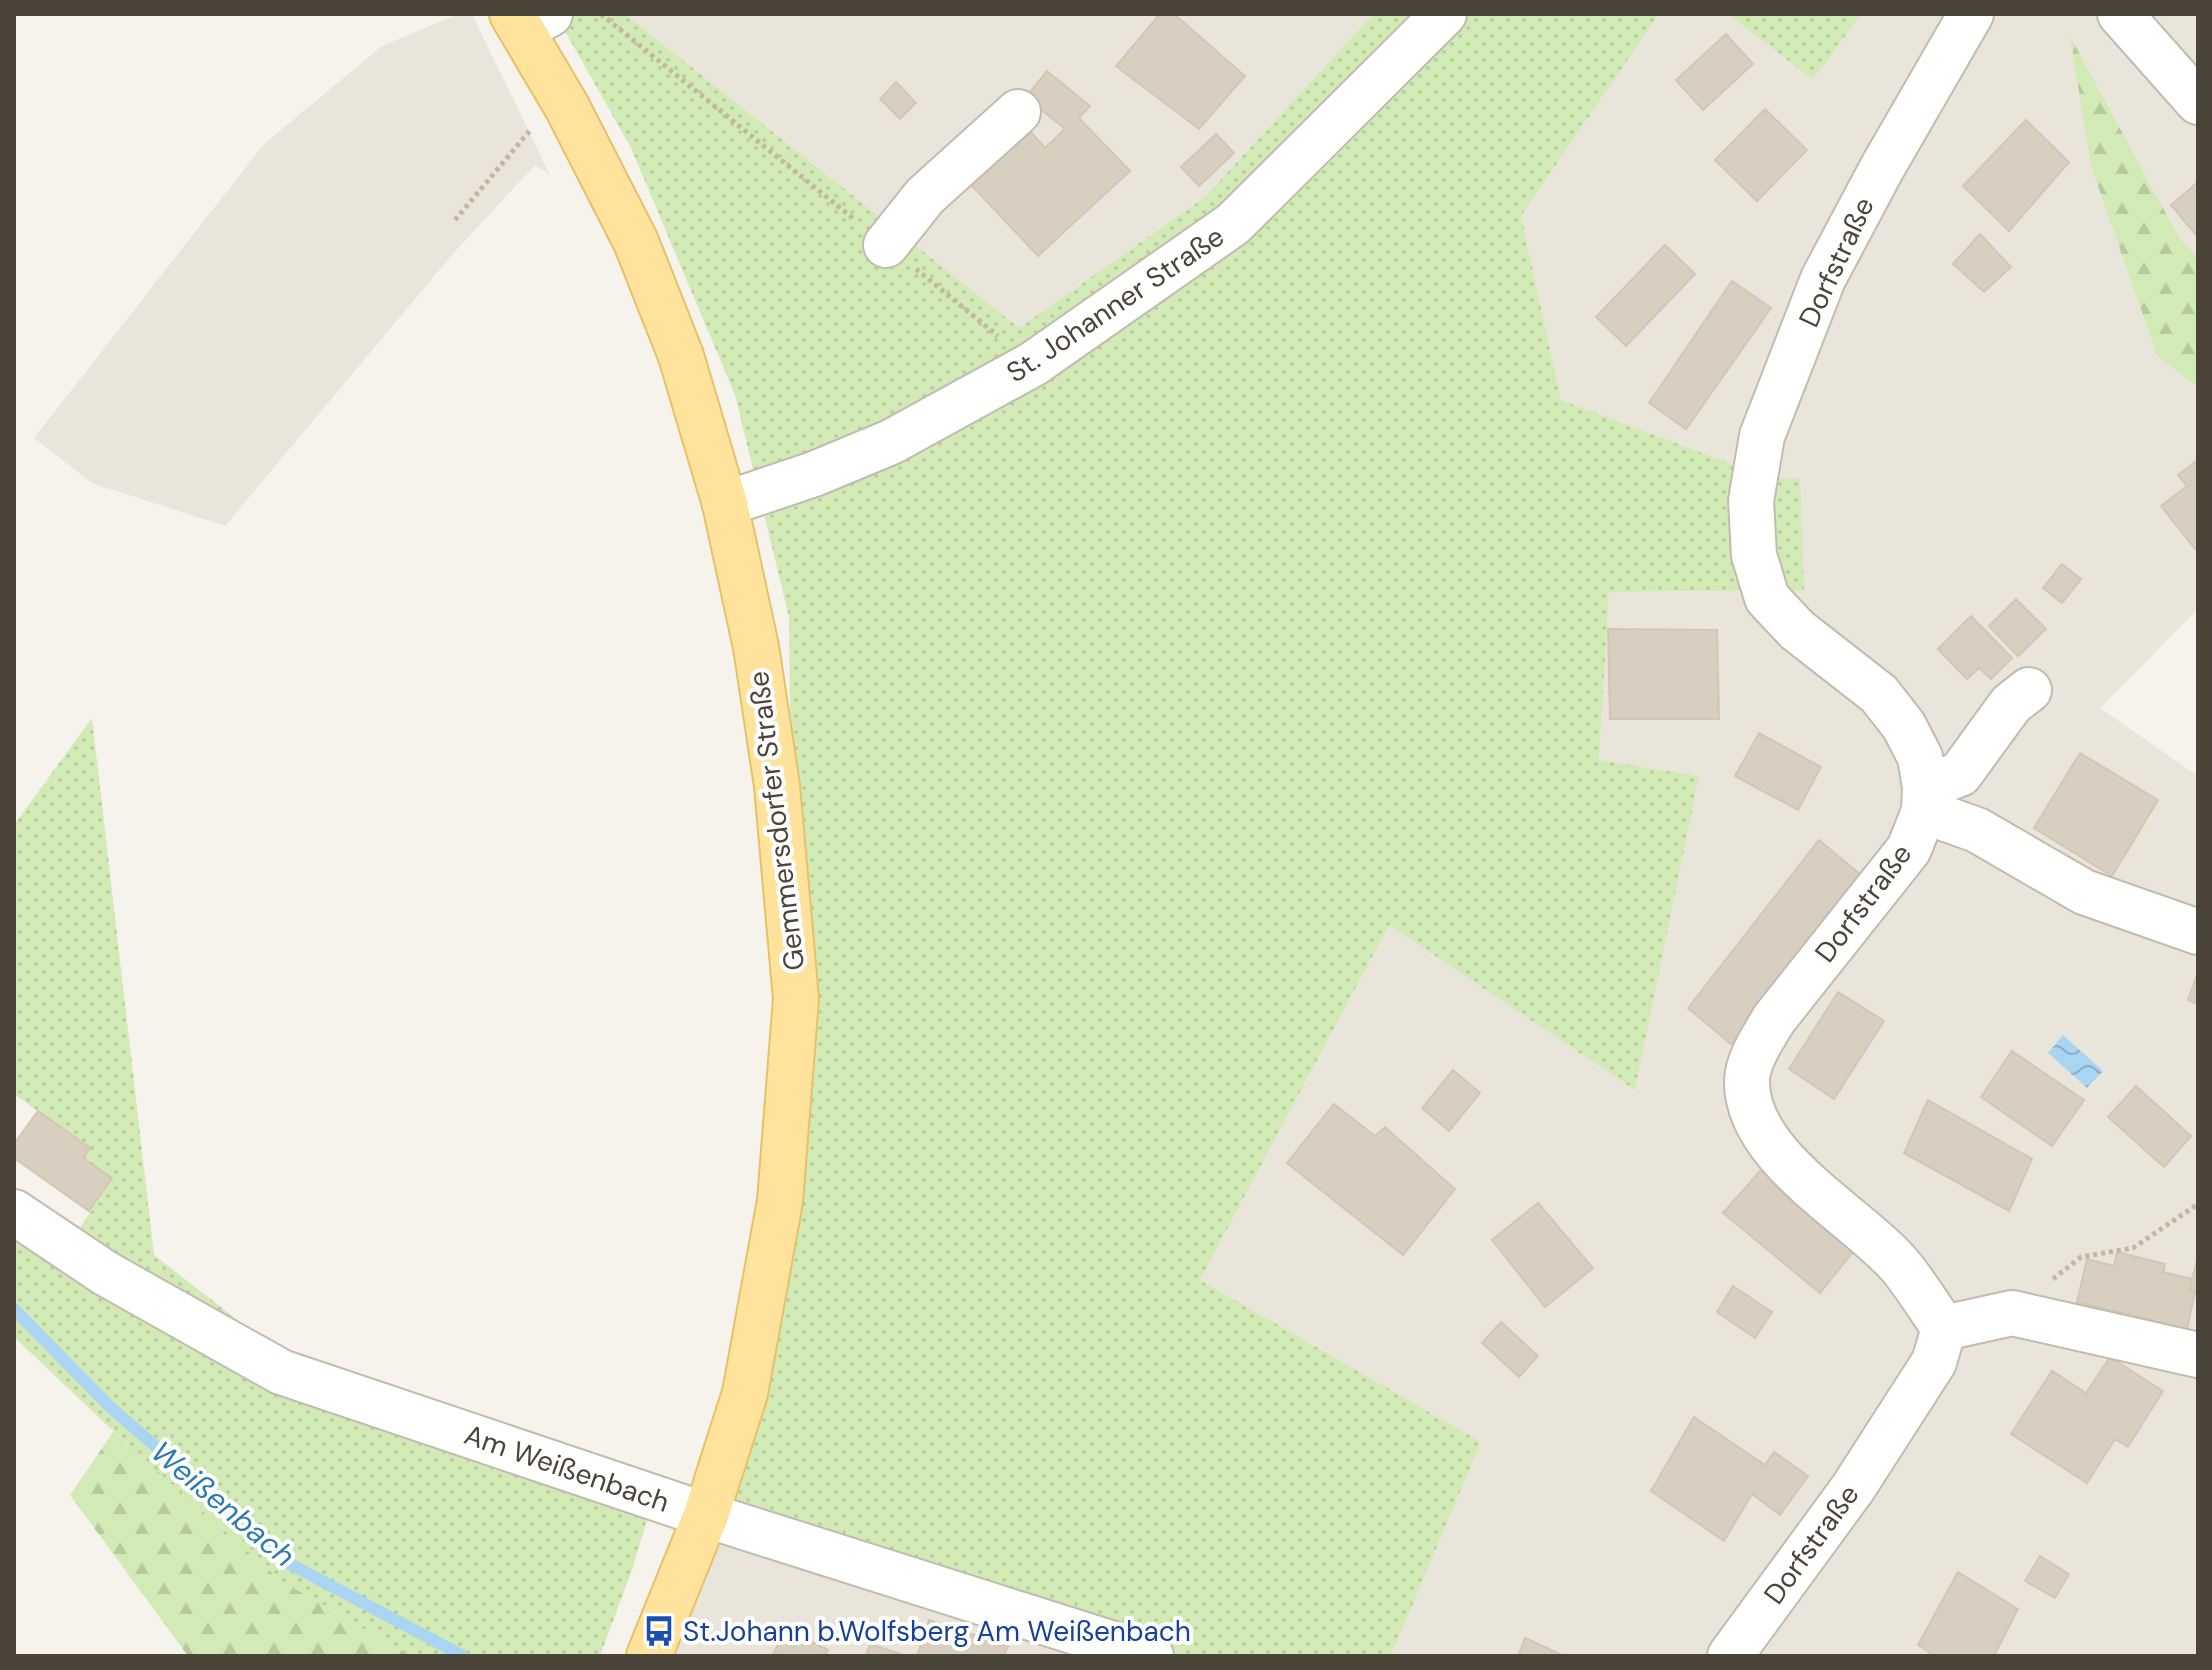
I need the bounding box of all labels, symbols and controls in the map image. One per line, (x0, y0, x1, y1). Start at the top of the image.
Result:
street label: Dorfstraße (1790, 191, 1883, 333)
street label: St. Johanner Straße (999, 218, 1231, 391)
street label: Gemmersdorfer Straße (740, 669, 813, 973)
street label: Dorfstraße (1807, 837, 1920, 970)
street label: Am Weißenbach (460, 1416, 674, 1521)
water label: Weißenbach (143, 1432, 303, 1575)
street label: Dorfstraße (1756, 1477, 1867, 1611)
place label: St.Johann b.Wolfsberg Am Weißenbach (683, 1613, 1191, 1650)
bus stop icon: St.Johann b.Wolfsberg Am Weißenbach (642, 1614, 676, 1648)

